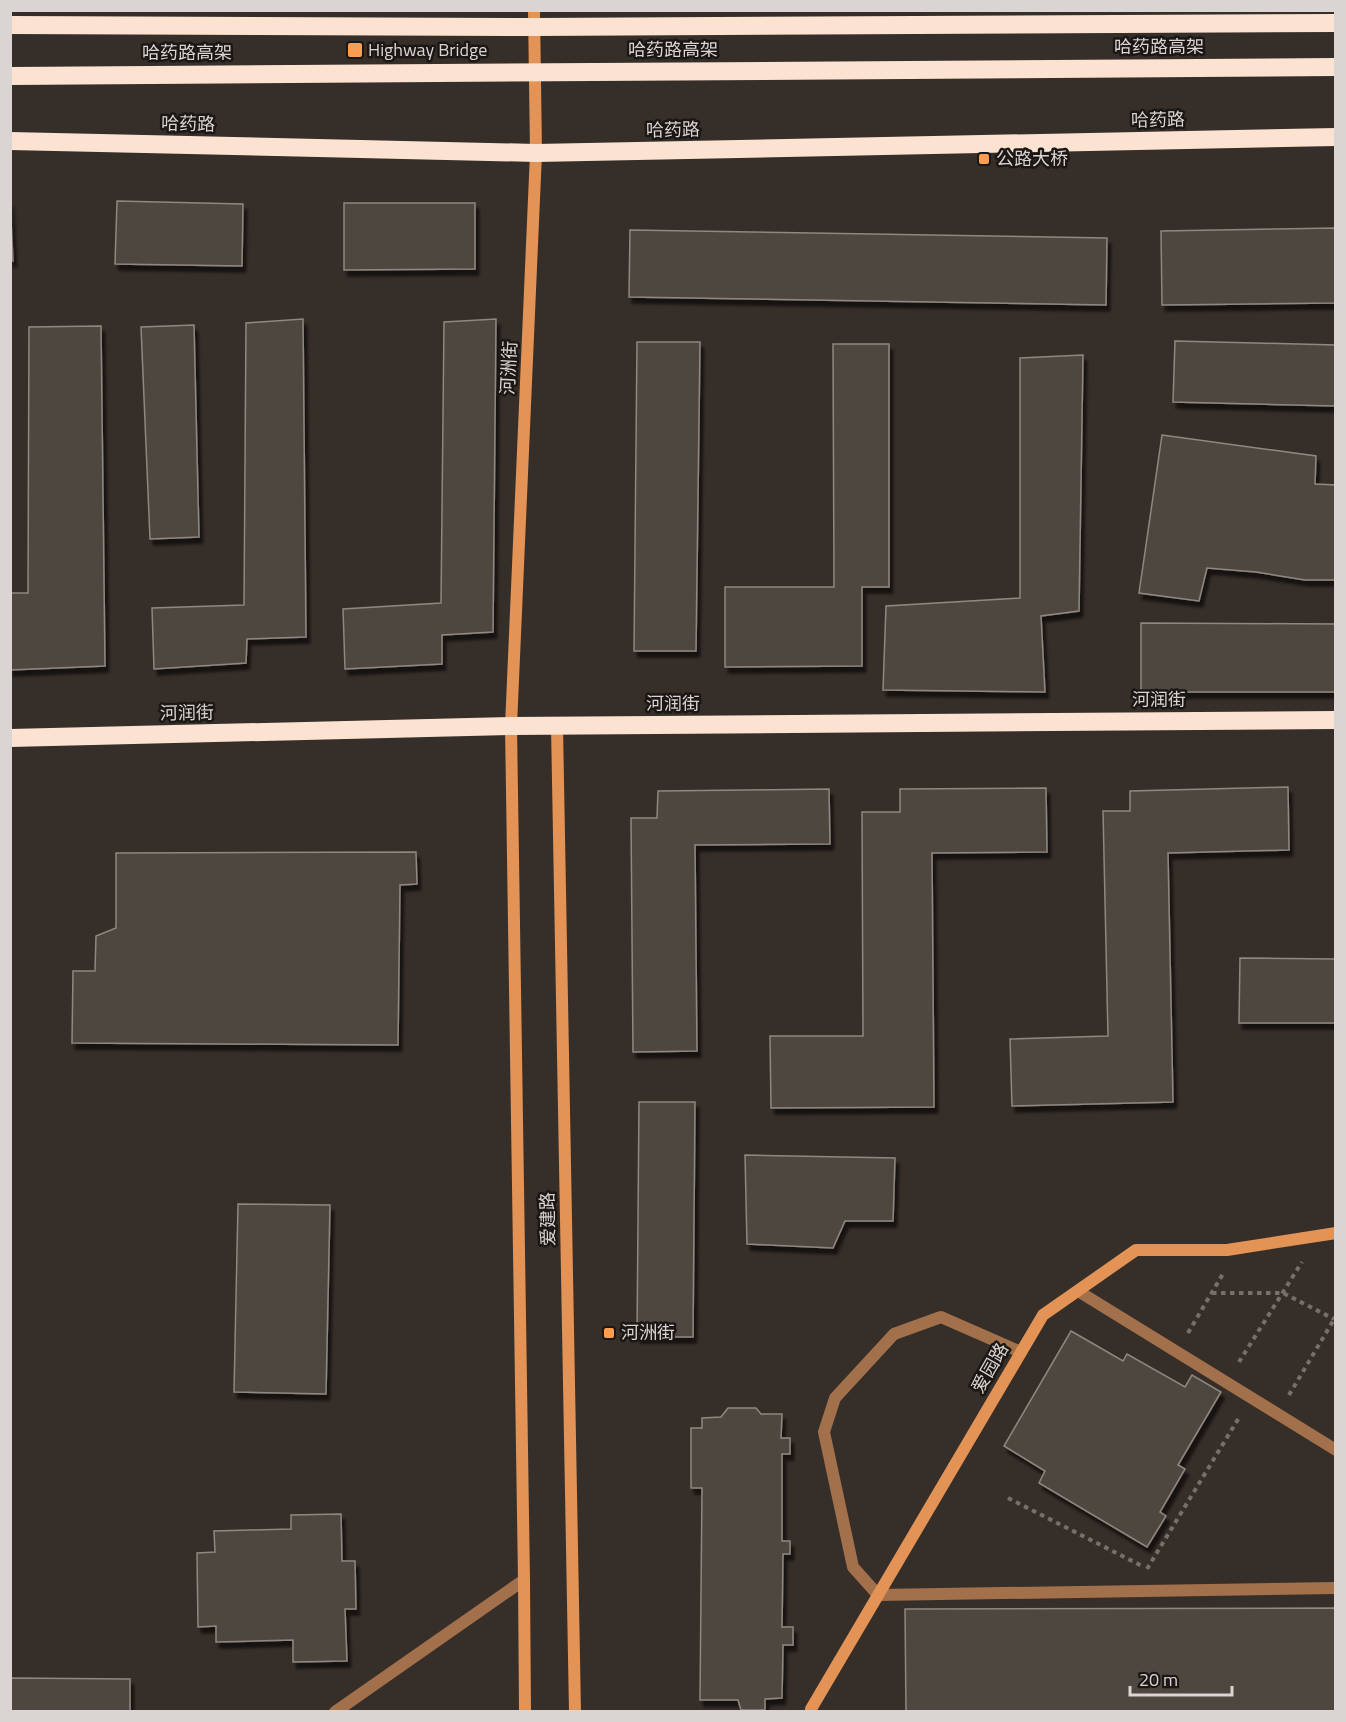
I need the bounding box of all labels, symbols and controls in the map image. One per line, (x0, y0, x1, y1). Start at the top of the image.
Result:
street label: 哈药路高架 (1114, 33, 1204, 60)
place label: Highway Bridge (368, 36, 487, 63)
street label: 哈药路高架 (628, 36, 718, 63)
street label: 哈药路高架 (142, 39, 232, 66)
marker: Highway Bridge (346, 41, 364, 59)
street label: 哈药路 (1131, 106, 1185, 133)
street label: 哈药路 (161, 110, 215, 137)
street label: 哈药路 (646, 116, 700, 143)
place label: 公路大桥 (996, 145, 1068, 172)
marker: 公路大桥 (977, 152, 991, 166)
street label: 河洲街 (494, 340, 523, 396)
street label: 河润街 (1132, 686, 1186, 713)
street label: 河润街 (646, 690, 700, 717)
street label: 河润街 (160, 699, 214, 726)
street label: 爱建路 (534, 1192, 561, 1246)
place label: 河洲街 (621, 1319, 675, 1346)
marker: 河洲街 (602, 1326, 616, 1340)
street label: 爱园路 (964, 1338, 1015, 1398)
scale bar (1130, 1659, 1232, 1697)
text: 20 m (1139, 1666, 1178, 1693)

